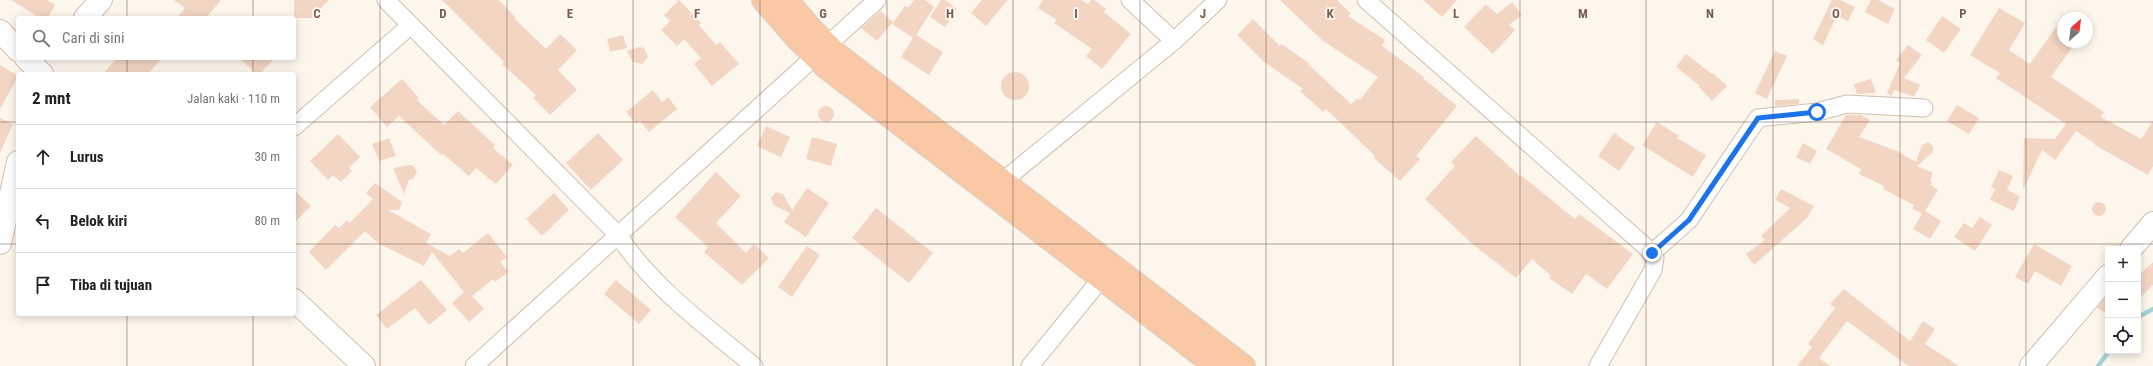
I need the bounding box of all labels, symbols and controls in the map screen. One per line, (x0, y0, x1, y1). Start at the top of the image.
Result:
text: C (313, 6, 321, 21)
text: D (439, 6, 447, 21)
text: E (567, 6, 574, 21)
text: F (694, 6, 700, 21)
text: G (819, 6, 827, 21)
text: H (946, 6, 954, 21)
text: I (1074, 6, 1078, 21)
text: J (1200, 6, 1206, 21)
text: K (1326, 6, 1334, 21)
text: L (1453, 6, 1459, 21)
text: M (1578, 6, 1588, 21)
text: N (1706, 6, 1714, 21)
text: O (1832, 6, 1840, 21)
text: P (1959, 6, 1967, 21)
north arrow (2057, 12, 2093, 48)
search box (16, 16, 296, 60)
icon: search (30, 27, 52, 49)
text: Cari di sini (62, 29, 124, 47)
text: 2 mnt (32, 88, 71, 108)
text: Jalan kaki · 110 m (187, 91, 280, 106)
route start (1808, 103, 1826, 121)
icon: ahead (32, 146, 54, 168)
text: Lurus (70, 148, 104, 166)
text: 30 m (254, 149, 280, 164)
icon: left (32, 210, 54, 232)
text: Belok kiri (70, 212, 127, 230)
text: 80 m (254, 213, 280, 228)
route end (1643, 244, 1661, 262)
map controls (2105, 246, 2141, 354)
button: + (2105, 246, 2141, 282)
icon: arrive (32, 274, 54, 296)
text: Tiba di tujuan (70, 276, 152, 294)
button: − (2105, 282, 2141, 318)
button: locate (2105, 318, 2141, 354)

